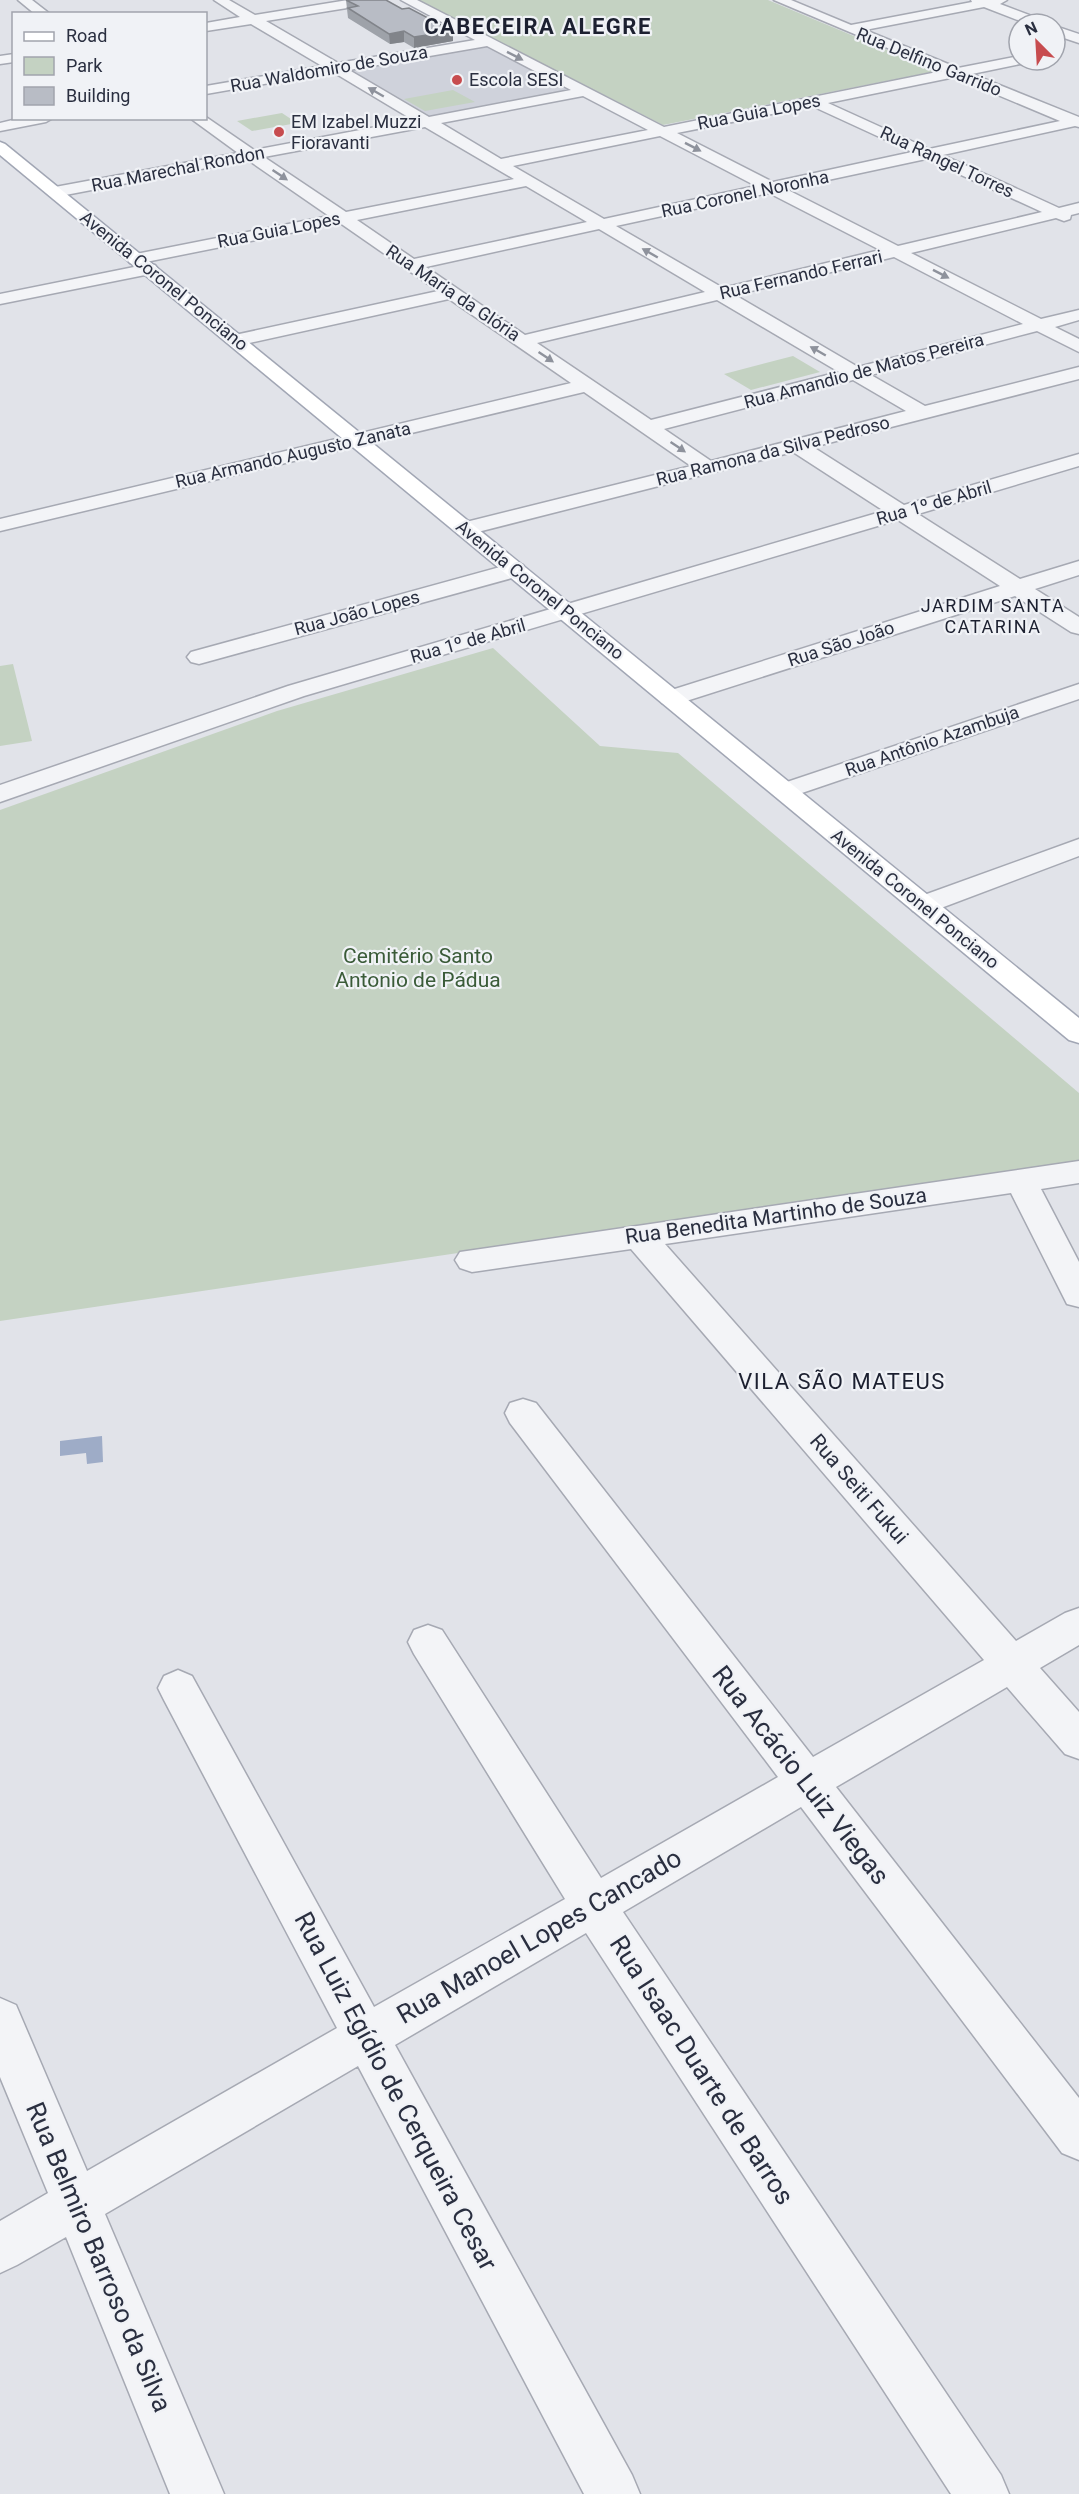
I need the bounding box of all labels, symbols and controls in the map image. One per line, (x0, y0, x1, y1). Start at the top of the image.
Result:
legend (12, 12, 207, 120)
north arrow (1007, 12, 1067, 72)
district label: CABECEIRA ALEGRE (424, 14, 652, 39)
text: N (1022, 18, 1040, 40)
street label: Rua Delfino Garrido (854, 23, 1005, 100)
text: Road (66, 25, 107, 46)
street label: Rua Waldomiro de Souza (229, 41, 429, 96)
one-way arrow (506, 51, 523, 61)
text: Park (66, 55, 103, 76)
place label: Escola SESI (469, 69, 563, 90)
marker: Escola SESI (450, 73, 464, 87)
text: Building (66, 85, 130, 106)
one-way arrow (368, 86, 384, 97)
street label: Rua Guia Lopes (696, 89, 822, 134)
place label: EM Izabel Muzzi Fioravanti (291, 111, 421, 153)
street label: Rua Rangel Torres (877, 121, 1017, 202)
marker: EM Izabel Muzzi Fioravanti (272, 125, 286, 139)
street label: Rua Marechal Rondon (90, 141, 266, 196)
one-way arrow (684, 143, 701, 152)
street label: Rua Coronel Noronha (659, 165, 831, 222)
one-way arrow (272, 169, 288, 181)
street label: Avenida Coronel Ponciano (76, 206, 252, 355)
street label: Rua Guia Lopes (216, 207, 342, 252)
street label: Rua Maria da Glória (382, 240, 524, 345)
street label: Rua Fernando Ferrari (717, 246, 884, 303)
one-way arrow (642, 247, 658, 258)
one-way arrow (932, 269, 950, 279)
street label: Rua Amandio de Matos Pereira (742, 328, 986, 413)
one-way arrow (810, 346, 826, 357)
one-way arrow (538, 351, 554, 362)
street label: Rua Ramona da Silva Pedroso (654, 411, 892, 490)
street label: Rua Armando Augusto Zanata (173, 417, 413, 492)
one-way arrow (670, 441, 686, 453)
street label: Rua 1º de Abril (874, 476, 994, 529)
street label: Avenida Coronel Ponciano (452, 515, 628, 664)
street label: Rua João Lopes (292, 586, 422, 639)
district label: JARDIM SANTA CATARINA (921, 595, 1065, 637)
street label: Rua 1º de Abril (408, 614, 528, 667)
street label: Rua São João (785, 616, 897, 671)
street label: Rua Antônio Azambuja (842, 701, 1022, 780)
street label: Avenida Coronel Ponciano (827, 824, 1003, 973)
park label: Cemitério Santo Antonio de Pádua (335, 944, 501, 992)
street label: Rua Benedita Martinho de Souza (624, 1183, 928, 1249)
district label: VILA SÃO MATEUS (738, 1369, 946, 1394)
street label: Rua Seiti Fukui (805, 1429, 913, 1549)
street label: Rua Acácio Luiz Viegas (706, 1660, 896, 1890)
street label: Rua Manoel Lopes Cancado (392, 1842, 686, 2030)
street label: Rua Luiz Egídio de Cerqueira Cesar (288, 1907, 504, 2276)
street label: Rua Isaac Duarte de Barros (604, 1930, 800, 2210)
street label: Rua Belmiro Barroso da Silva (20, 2098, 178, 2416)

